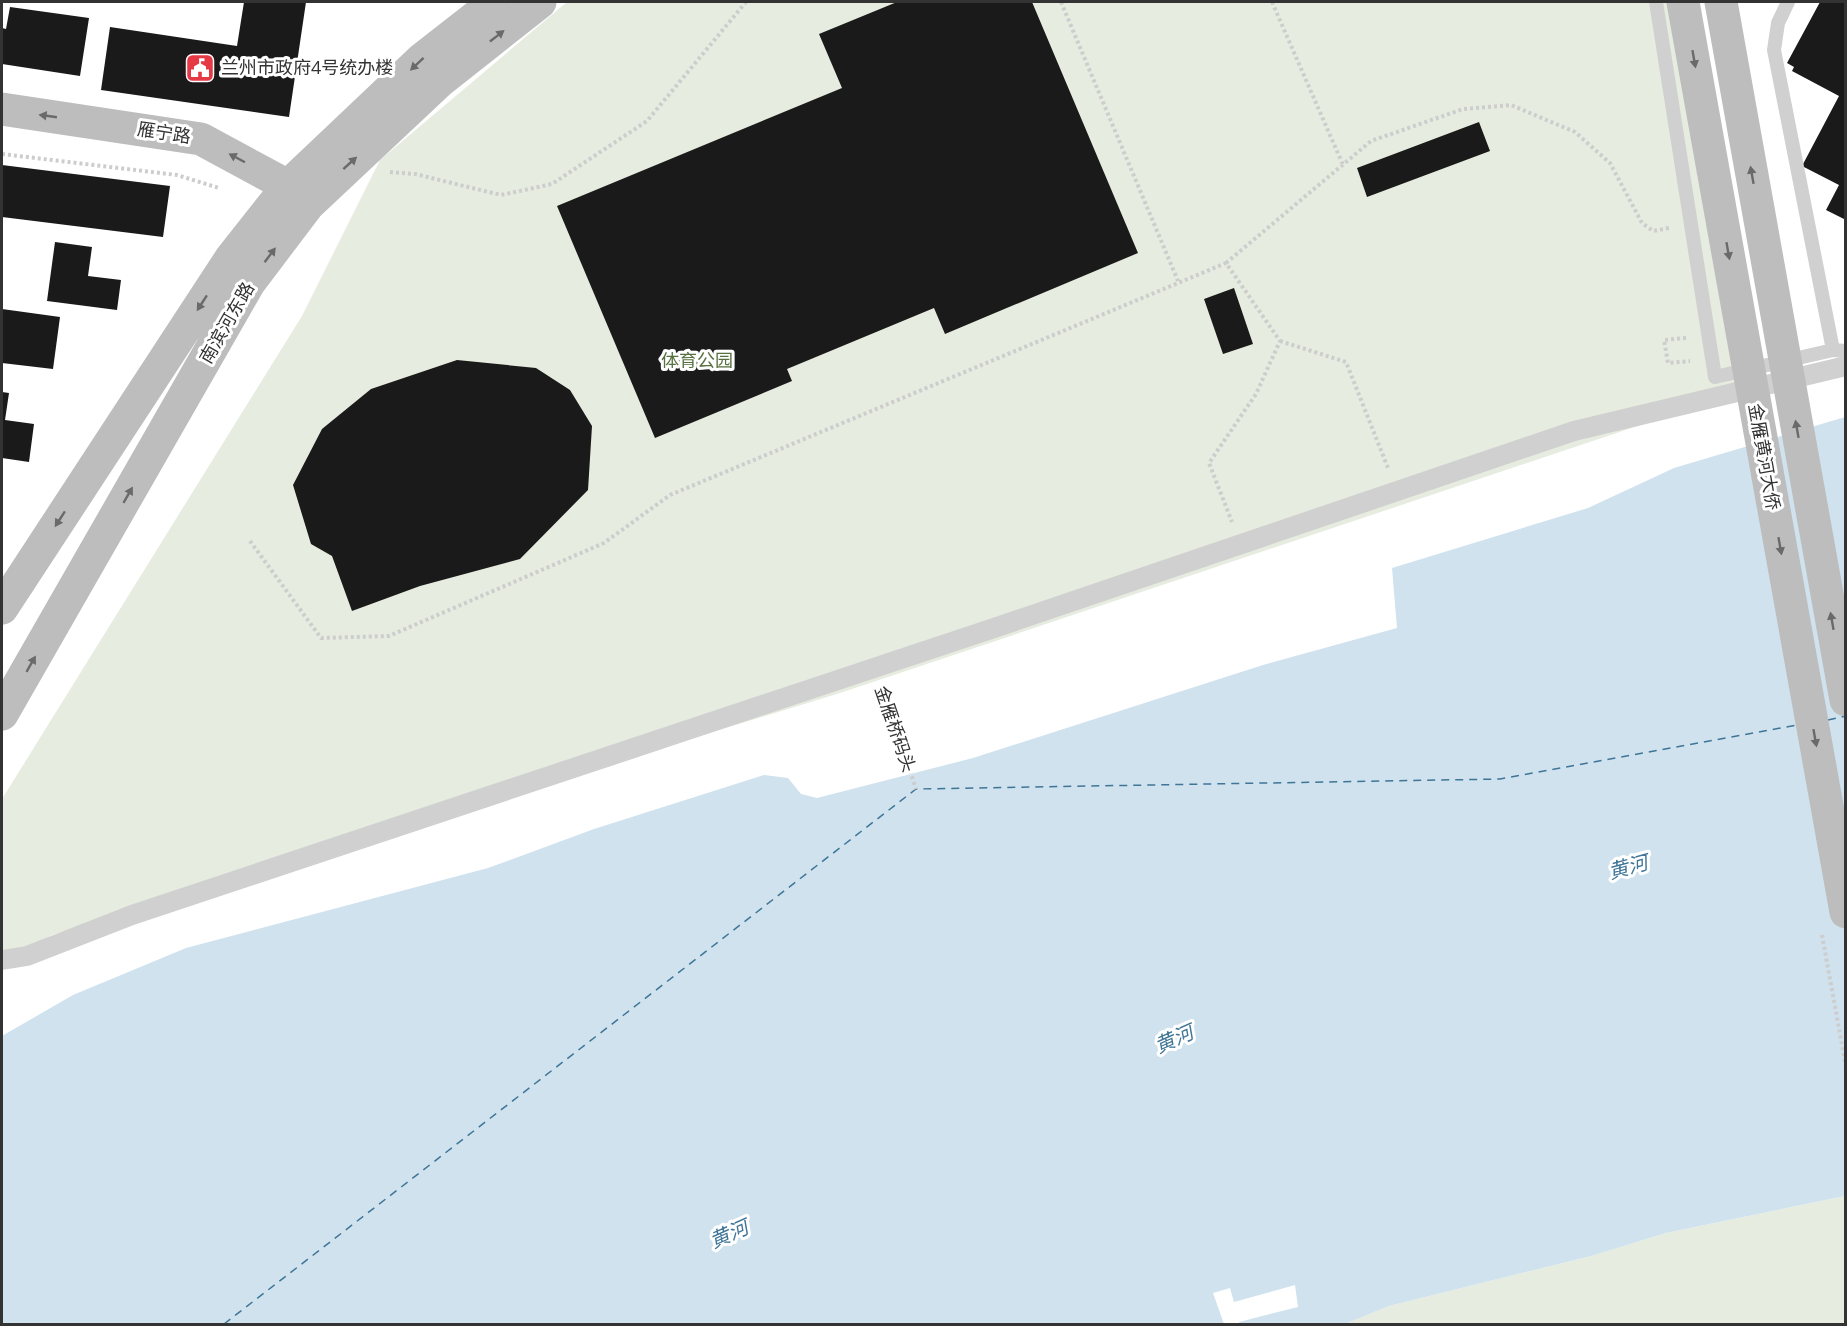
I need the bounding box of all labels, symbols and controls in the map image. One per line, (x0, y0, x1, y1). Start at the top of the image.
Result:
one-way arrow (489, 29, 505, 42)
one-way arrow (1689, 50, 1698, 69)
public building icon: 兰州市政府4号统办楼 (184, 52, 216, 84)
place label: 兰州市政府4号统办楼 (221, 55, 393, 79)
one-way arrow (410, 57, 425, 70)
one-way arrow (39, 111, 58, 120)
street label: 雁宁路 (136, 116, 193, 148)
one-way arrow (228, 153, 245, 163)
one-way arrow (342, 156, 357, 170)
one-way arrow (1747, 166, 1756, 185)
one-way arrow (1724, 242, 1733, 261)
one-way arrow (264, 247, 277, 263)
street label: 南滨河东路 (193, 278, 259, 367)
one-way arrow (196, 295, 207, 311)
park label: 体育公园 (661, 348, 733, 372)
street label: 金雁黄河大侨 (1744, 402, 1786, 512)
one-way arrow (1792, 420, 1801, 439)
one-way arrow (123, 486, 133, 503)
one-way arrow (55, 511, 66, 527)
one-way arrow (1776, 537, 1785, 556)
one-way arrow (1827, 612, 1836, 631)
one-way arrow (25, 655, 35, 672)
street label: 金雁桥码头 (870, 682, 922, 775)
one-way arrow (1810, 729, 1819, 748)
water label: 黄河 (1605, 847, 1655, 885)
water label: 黄河 (1150, 1016, 1201, 1059)
water label: 黄河 (705, 1211, 756, 1254)

